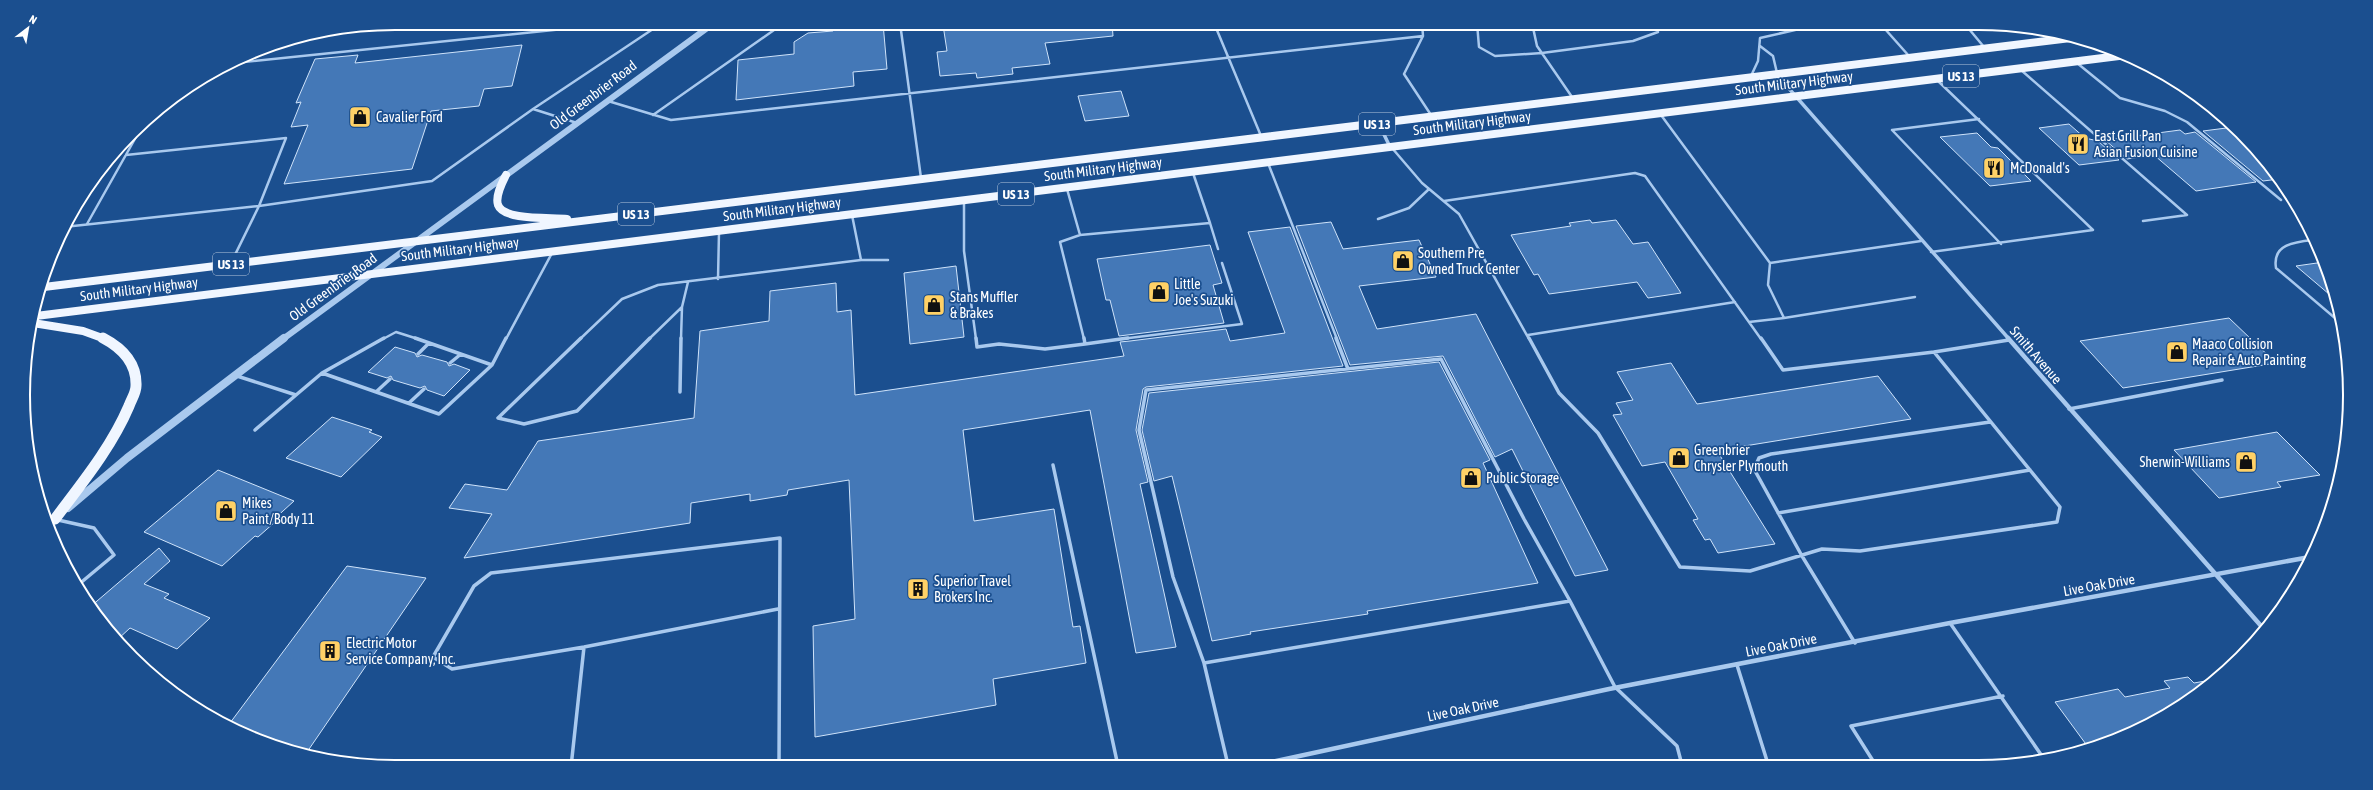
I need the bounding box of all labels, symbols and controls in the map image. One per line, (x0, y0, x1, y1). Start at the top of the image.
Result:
north arrow (8, 8, 48, 48)
text: N (27, 13, 39, 26)
street label: Old Greenbrier Road (546, 57, 640, 133)
road number: US 13 (1943, 65, 1979, 87)
street label: South Military Highway (1734, 68, 1854, 98)
shop icon: Cavalier Ford (347, 104, 373, 130)
street label: South Military Highway (1412, 108, 1532, 138)
place label: Cavalier Ford (376, 109, 443, 125)
road number: US 13 (1359, 113, 1395, 135)
place label: East Grill Pan Asian Fusion Cuisine (2094, 128, 2198, 160)
restaurant icon: East Grill Pan Asian Fusion Cuisine (2065, 131, 2091, 157)
street label: South Military Highway (1043, 154, 1163, 184)
restaurant icon: McDonald's (1981, 155, 2007, 181)
place label: McDonald's (2010, 160, 2070, 176)
road number: US 13 (998, 183, 1034, 205)
street label: South Military Highway (722, 194, 842, 224)
road number: US 13 (618, 203, 654, 225)
street label: South Military Highway (400, 234, 520, 264)
place label: Southern Pre Owned Truck Center (1418, 245, 1520, 277)
shop icon: Southern Pre Owned Truck Center (1390, 248, 1416, 274)
street label: Old Greenbrier Road (286, 250, 380, 324)
road number: US 13 (213, 253, 249, 275)
street label: South Military Highway (79, 274, 199, 304)
place label: Little Joe's Suzuki (1174, 276, 1234, 308)
shop icon: Little Joe's Suzuki (1146, 279, 1172, 305)
place label: Stans Muffler & Brakes (950, 289, 1019, 321)
shop icon: Stans Muffler & Brakes (921, 292, 947, 318)
street label: Smith Avenue (2007, 323, 2065, 387)
place label: Maaco Collision Repair & Auto Painting (2192, 336, 2306, 368)
shop icon: Maaco Collision Repair & Auto Painting (2164, 339, 2190, 365)
place label: Greenbrier Chrysler Plymouth (1694, 442, 1788, 474)
shop icon: Greenbrier Chrysler Plymouth (1666, 445, 1692, 471)
shop icon: Sherwin-Williams (2233, 449, 2259, 475)
place label: Sherwin-Williams (2139, 454, 2230, 470)
shop icon: Public Storage (1458, 465, 1484, 491)
place label: Public Storage (1486, 470, 1559, 486)
place label: Mikes Paint/Body 11 (242, 495, 315, 527)
shop icon: Mikes Paint/Body 11 (213, 498, 239, 524)
street label: Live Oak Drive (2062, 571, 2136, 599)
place label: Superior Travel Brokers Inc. (934, 573, 1011, 605)
building icon: Superior Travel Brokers Inc. (905, 576, 931, 602)
street label: Live Oak Drive (1744, 630, 1818, 660)
place label: Electric Motor Service Company, Inc. (346, 635, 456, 667)
building icon: Electric Motor Service Company, Inc. (317, 638, 343, 664)
street label: Live Oak Drive (1426, 694, 1500, 724)

